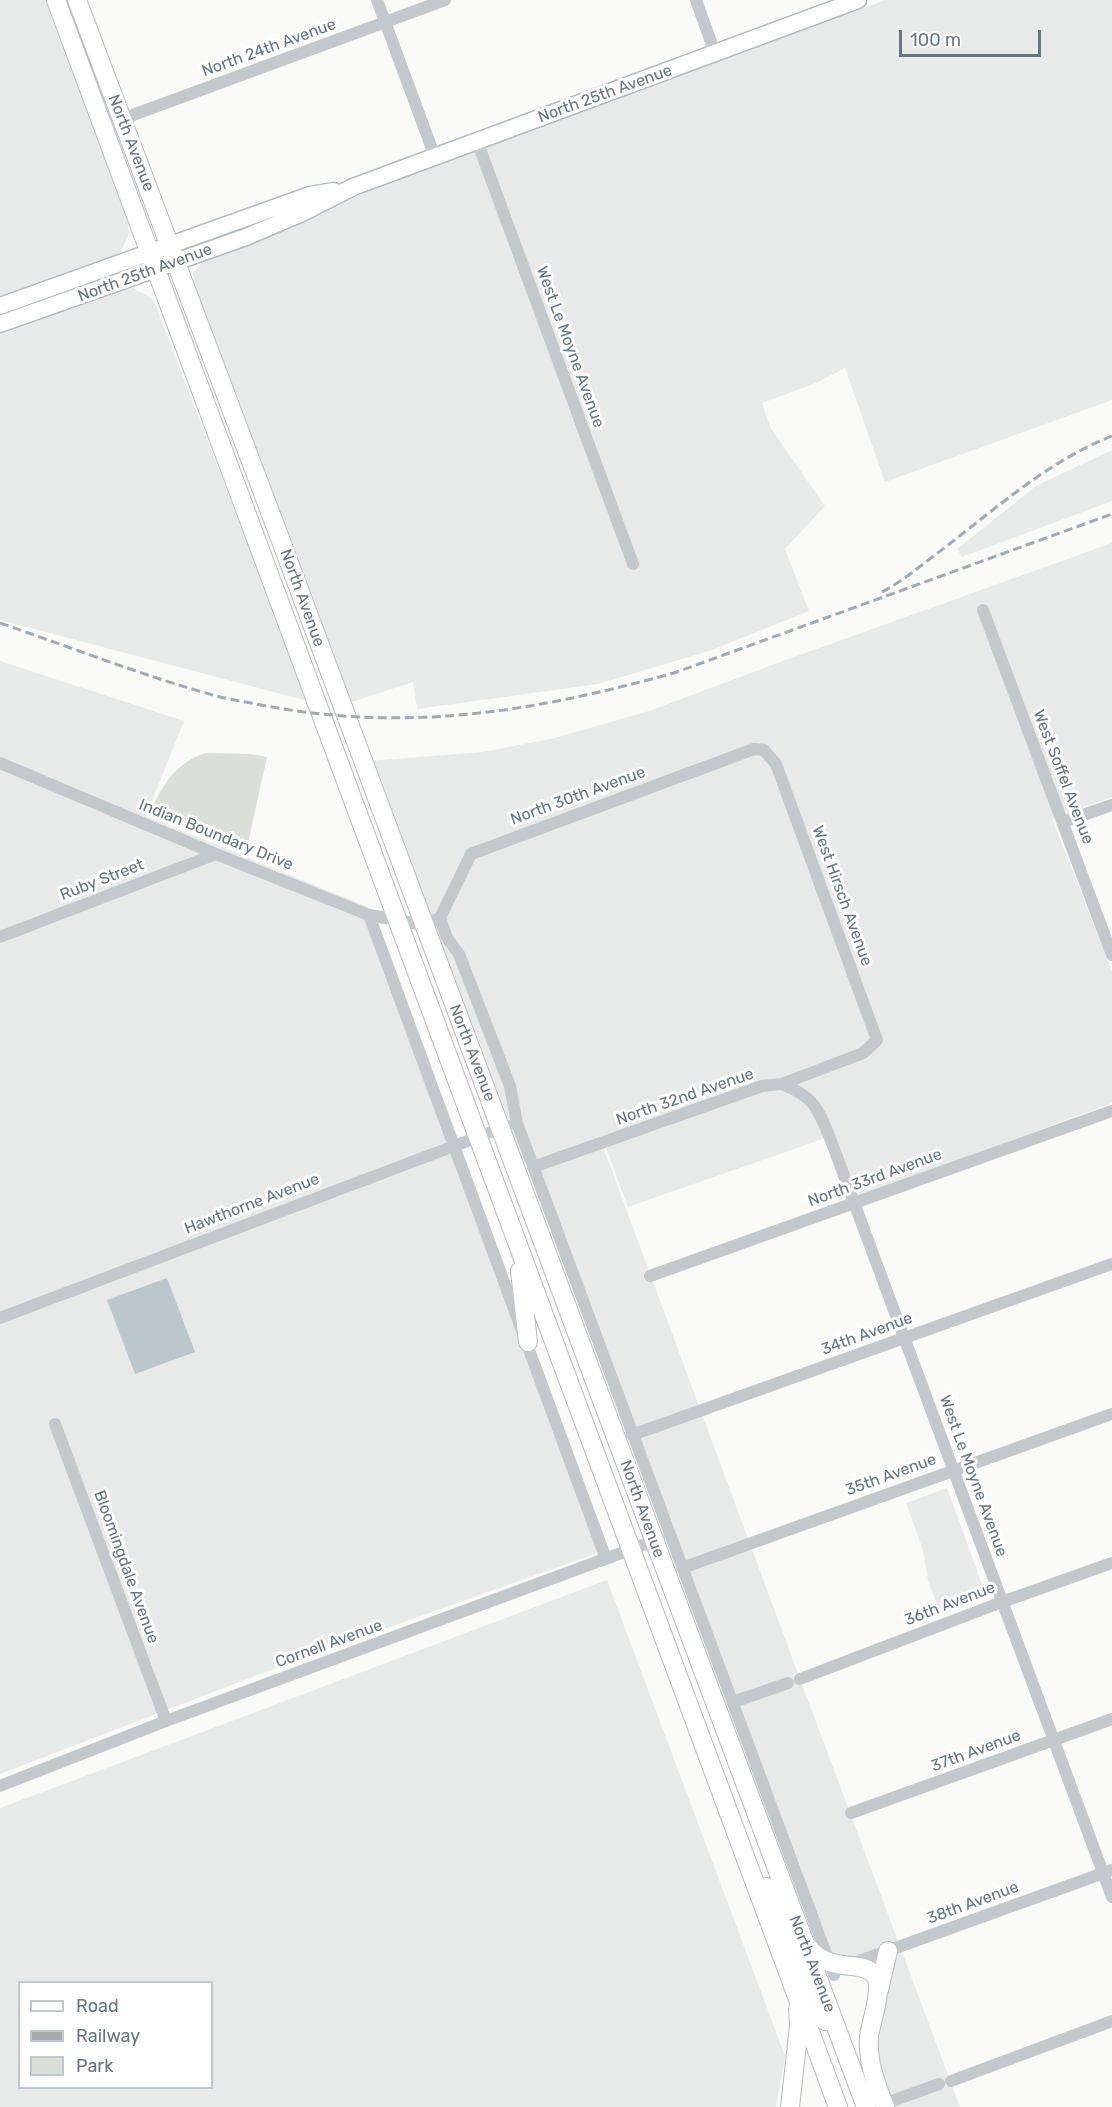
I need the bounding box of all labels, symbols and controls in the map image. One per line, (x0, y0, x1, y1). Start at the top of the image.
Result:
street label: North 24th Avenue (199, 15, 339, 81)
scale bar (902, 18, 1044, 56)
text: 100 m (910, 29, 961, 51)
street label: North 25th Avenue (535, 61, 675, 127)
street label: North Avenue (104, 92, 158, 194)
street label: North 25th Avenue (75, 240, 215, 306)
street label: West Le Moyne Avenue (532, 264, 608, 430)
street label: North Avenue (275, 547, 329, 649)
street label: West Soffel Avenue (1029, 707, 1097, 847)
street label: North 30th Avenue (508, 763, 648, 829)
street label: Indian Boundary Drive (136, 795, 296, 875)
street label: West Hirsch Avenue (808, 823, 876, 969)
street label: Ruby Street (57, 855, 147, 905)
street label: North Avenue (445, 1002, 499, 1104)
street label: North 32nd Avenue (614, 1064, 756, 1130)
street label: North 33rd Avenue (806, 1145, 944, 1211)
street label: Hawthorne Avenue (182, 1169, 322, 1239)
street label: 34th Avenue (819, 1309, 915, 1359)
street label: West Le Moyne Avenue (935, 1393, 1011, 1559)
street label: 35th Avenue (843, 1450, 939, 1500)
street label: North Avenue (615, 1458, 669, 1560)
street label: Bloomingdale Avenue (89, 1488, 163, 1646)
street label: 36th Avenue (902, 1578, 998, 1630)
street label: Cornell Avenue (273, 1616, 385, 1672)
street label: 37th Avenue (929, 1726, 1023, 1776)
street label: 38th Avenue (925, 1878, 1021, 1928)
street label: North Avenue (785, 1913, 839, 2015)
legend (18, 1981, 213, 2089)
text: Road (76, 1995, 119, 2017)
text: Railway (76, 2025, 140, 2047)
text: Park (76, 2055, 113, 2077)

